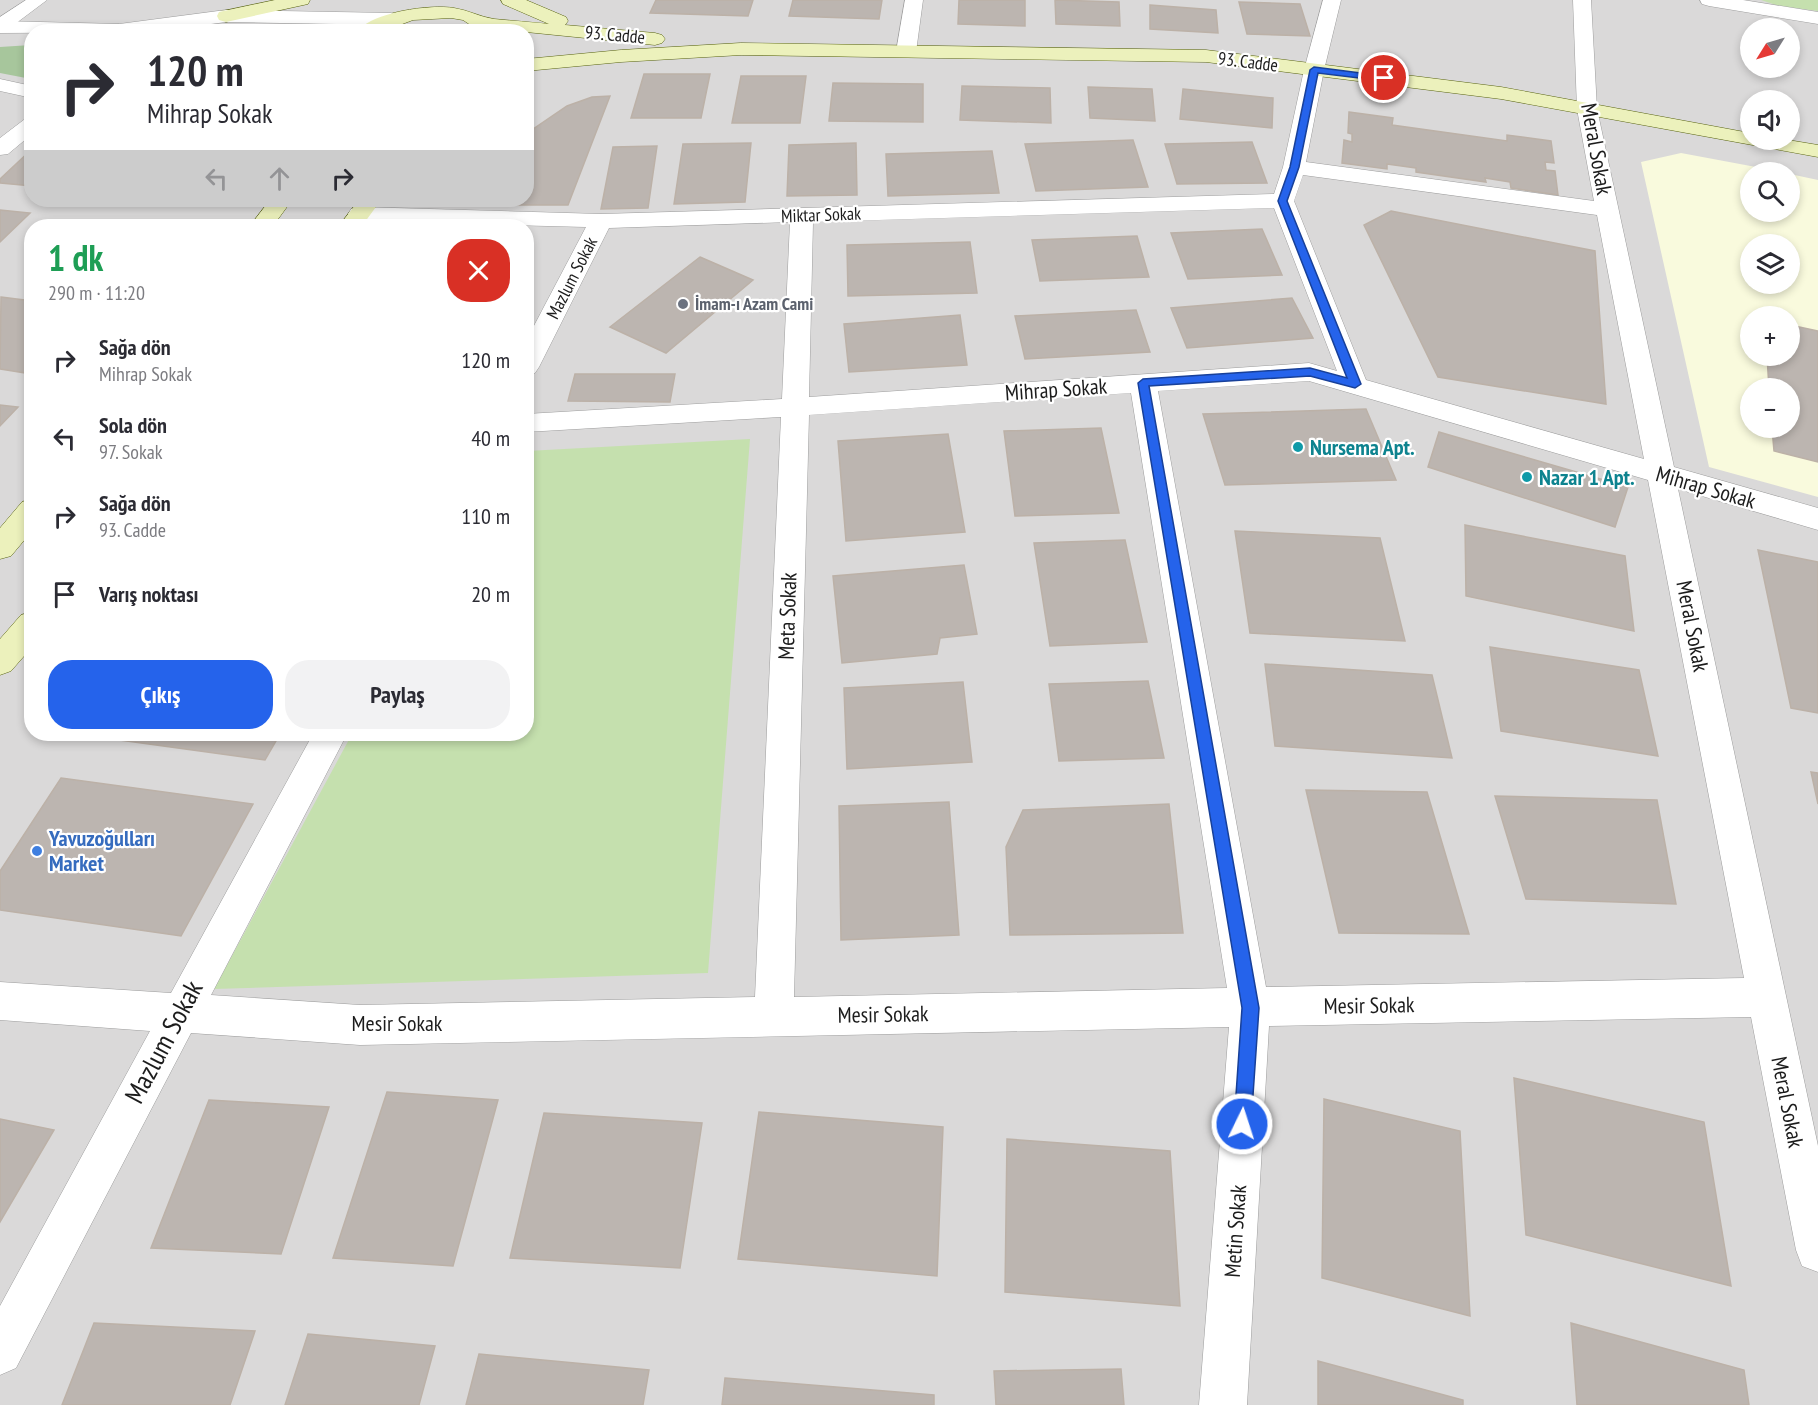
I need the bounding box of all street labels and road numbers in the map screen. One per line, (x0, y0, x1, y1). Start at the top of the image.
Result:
street label: 93. Cadde (584, 20, 646, 49)
street label: 93. Cadde (1217, 46, 1279, 77)
street label: Meral Sokak (1575, 101, 1619, 197)
street label: Miktar Sokak (781, 202, 861, 227)
street label: Mazlum Sokak (541, 233, 602, 323)
street label: Mihrap Sokak (1004, 371, 1108, 407)
street label: Mihrap Sokak (1653, 459, 1759, 515)
street label: Meta Sokak (771, 571, 803, 660)
street label: Meral Sokak (1670, 578, 1716, 675)
street label: Mazlum Sokak (117, 974, 210, 1109)
street label: Mesir Sokak (1323, 990, 1415, 1020)
street label: Mesir Sokak (837, 999, 929, 1029)
street label: Mesir Sokak (352, 1009, 443, 1037)
street label: Meral Sokak (1765, 1054, 1811, 1151)
street label: Metin Sokak (1218, 1183, 1252, 1278)

